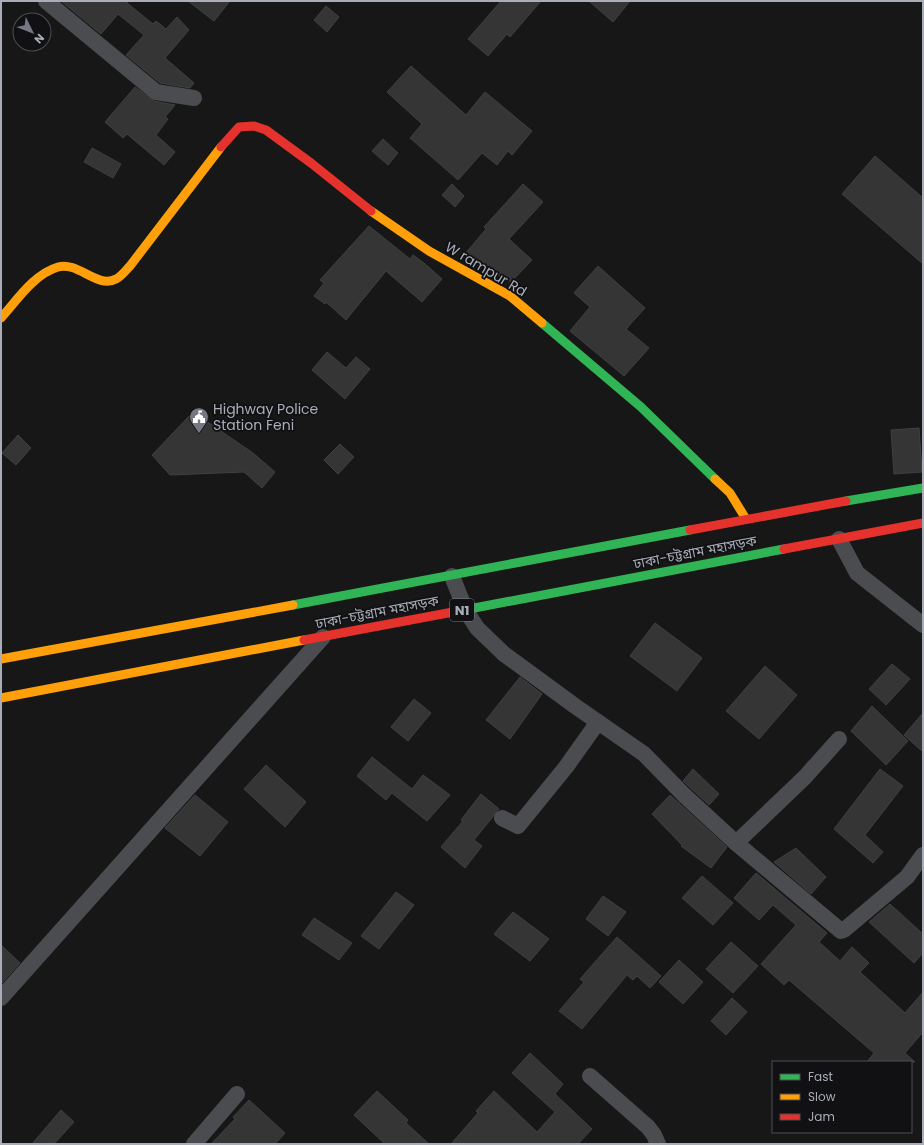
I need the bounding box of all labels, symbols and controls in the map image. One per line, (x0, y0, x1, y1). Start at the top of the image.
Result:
north arrow (12, 12, 52, 52)
text: N (31, 30, 48, 47)
street label: W rampur Rd (441, 237, 531, 301)
place label: Highway Police Station Feni (213, 399, 319, 435)
public building icon: Highway Police Station Feni (188, 406, 210, 434)
street label: ঢাকা-চট্টগ্রাম মহাসড়ক (631, 530, 759, 574)
street label: ঢাকা-চট্টগ্রাম মহাসড়ক (313, 590, 441, 634)
road number: N1 (450, 599, 474, 621)
legend (772, 1061, 912, 1133)
text: Fast (808, 1068, 833, 1085)
text: Slow (808, 1088, 836, 1105)
text: Jam (808, 1108, 835, 1125)

